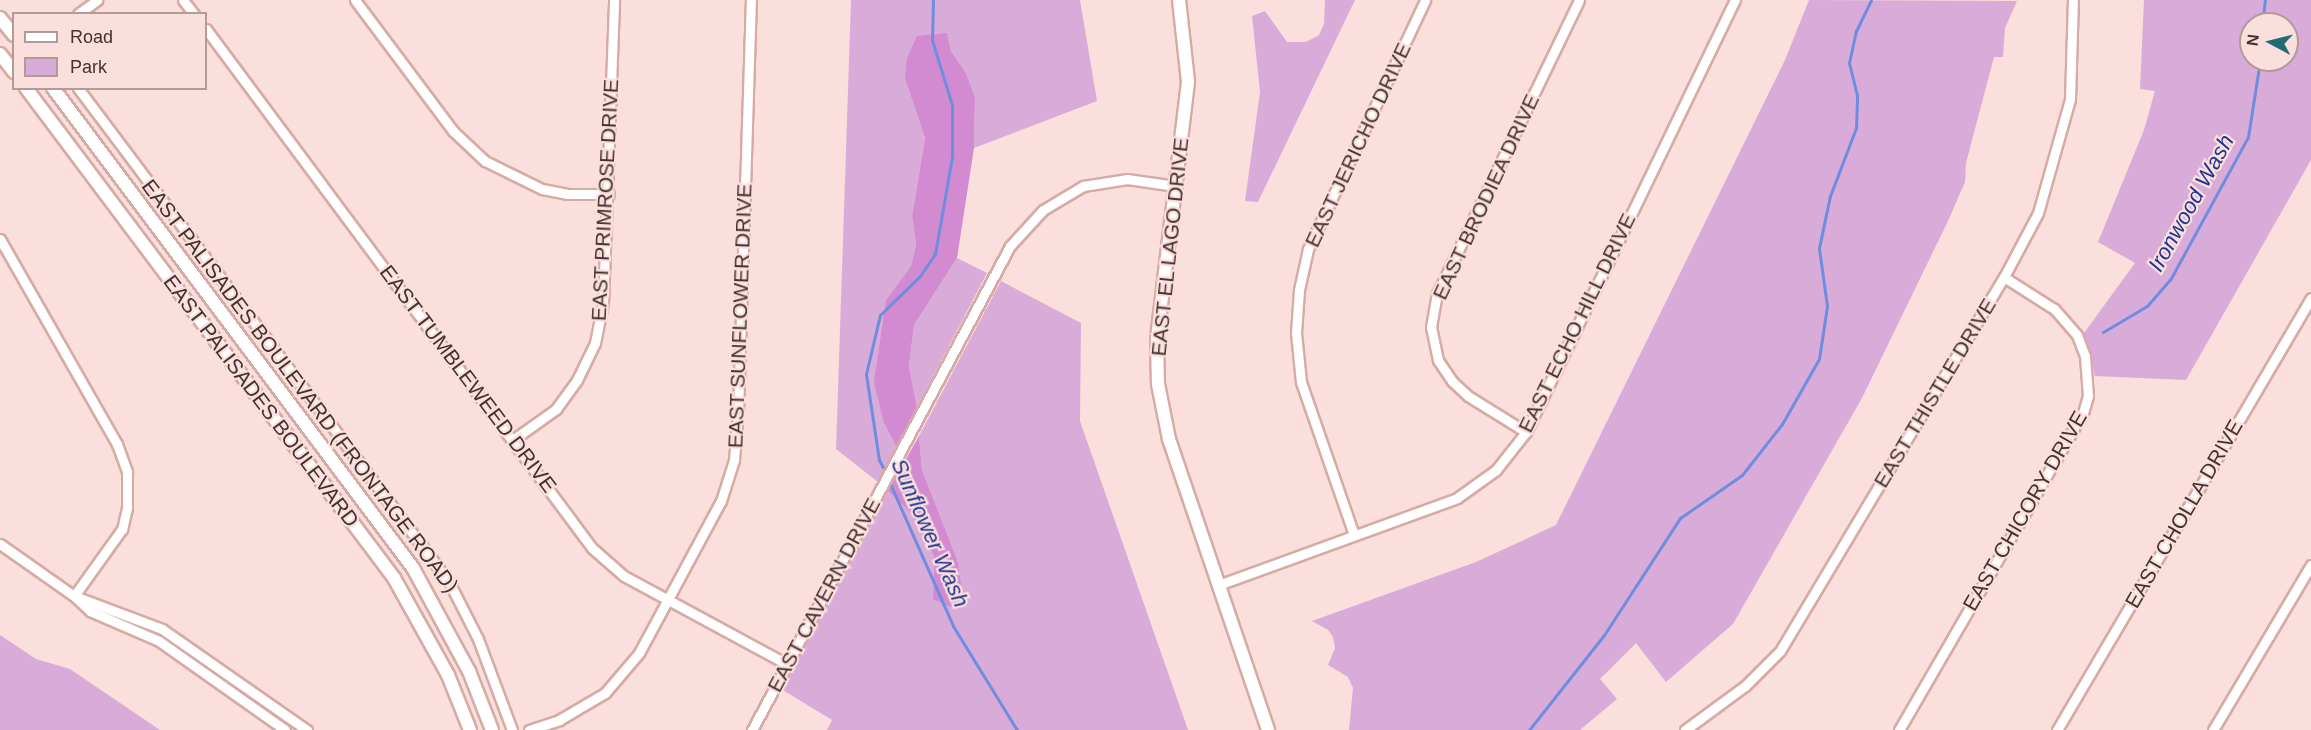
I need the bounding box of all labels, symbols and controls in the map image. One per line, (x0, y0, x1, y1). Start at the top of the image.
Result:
legend (12, 12, 207, 90)
north arrow (2239, 12, 2299, 72)
text: Road (70, 27, 113, 47)
text: N (2243, 33, 2262, 47)
street label: EAST JERICHO DRIVE (1299, 39, 1417, 251)
text: Park (70, 57, 107, 77)
street label: EAST PRIMROSE DRIVE (586, 78, 624, 322)
street label: EAST BRODIEA DRIVE (1427, 90, 1545, 304)
water label: Ironwood Wash (2142, 130, 2240, 276)
street label: EAST EL LAGO DRIVE (1146, 136, 1194, 358)
street label: EAST PALISADES BOULEVARD (FRONTAGE ROAD) (136, 174, 464, 598)
street label: EAST SUNFLOWER DRIVE (723, 183, 757, 449)
street label: EAST ECHO HILL DRIVE (1513, 209, 1641, 437)
street label: EAST TUMBLEWEED DRIVE (374, 260, 562, 498)
street label: EAST PALISADES BOULEVARD (158, 270, 364, 532)
street label: EAST THISTLE DRIVE (1868, 293, 2002, 493)
street label: EAST CHICORY DRIVE (1957, 406, 2093, 616)
street label: EAST CHOLLA DRIVE (2119, 415, 2249, 613)
water label: Sunflower Wash (885, 455, 975, 611)
street label: EAST CAVERN DRIVE (762, 493, 886, 697)

